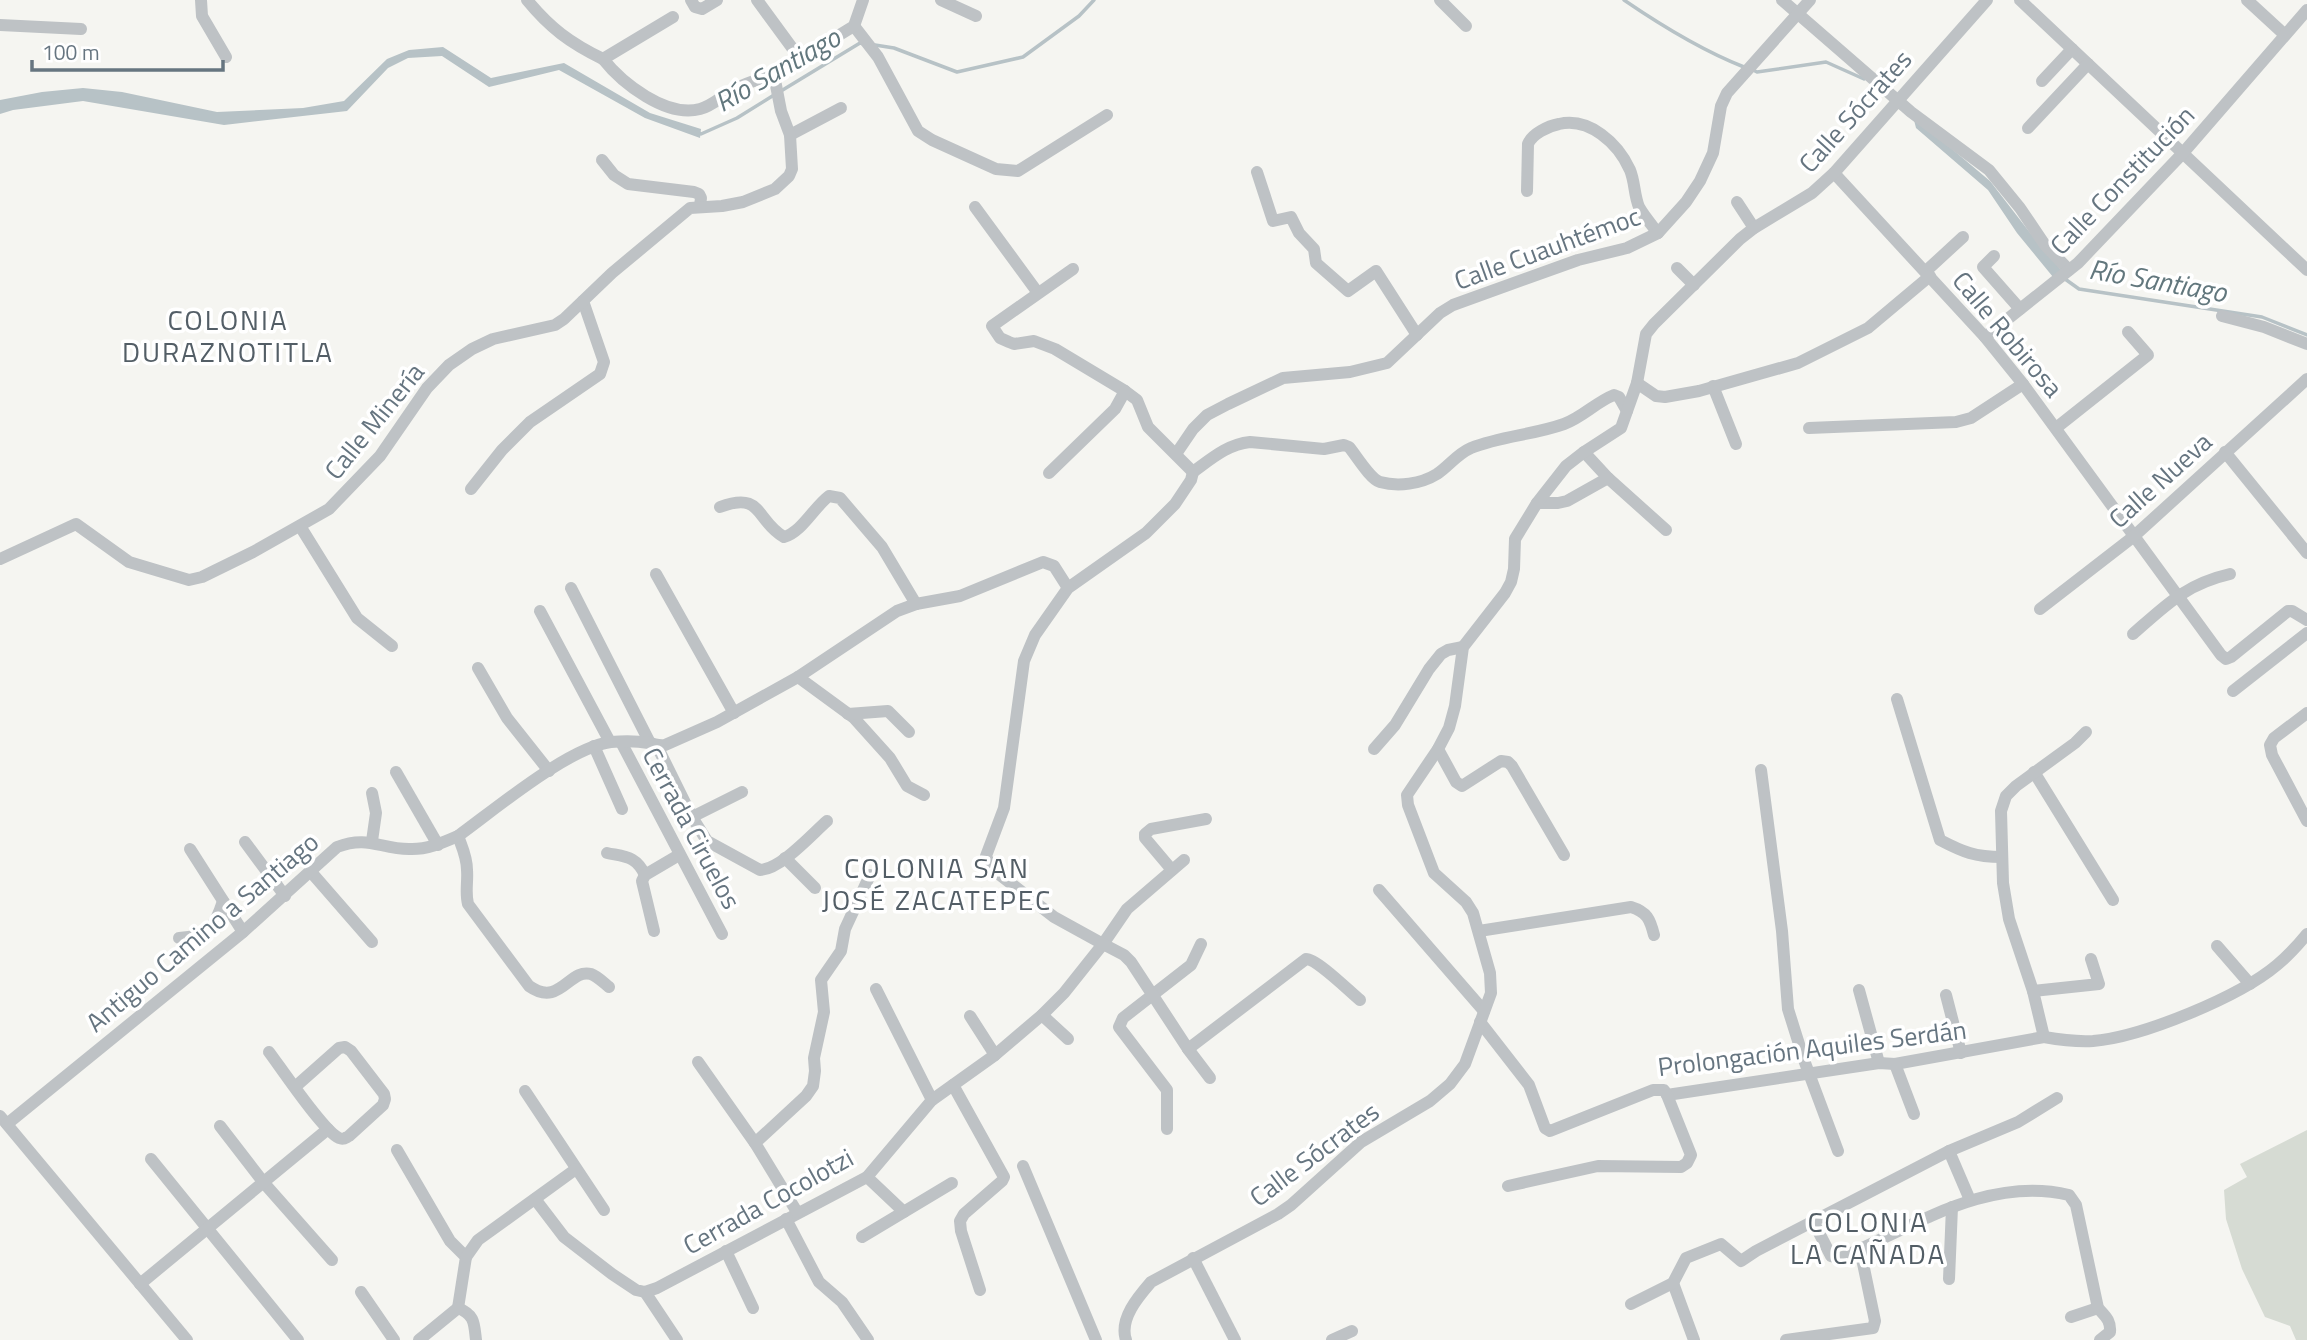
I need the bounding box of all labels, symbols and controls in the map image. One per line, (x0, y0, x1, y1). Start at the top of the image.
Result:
water label: Río Santiago (706, 15, 849, 122)
scale bar (32, 28, 222, 72)
text: 100 m (42, 36, 99, 68)
street label: Calle Sócrates (1789, 41, 1921, 181)
street label: Calle Constitución (2041, 97, 2203, 263)
street label: Calle Cuauhtémoc (1448, 196, 1646, 300)
water label: Río Santiago (2086, 247, 2231, 313)
street label: Calle Robirosa (1943, 262, 2073, 406)
district label: COLONIA DURAZNOTITLA (122, 298, 334, 373)
street label: Calle Minería (315, 354, 433, 488)
street label: Calle Nueva (2100, 423, 2220, 537)
street label: Cerrada Ciruelos (633, 740, 751, 916)
street label: Antiguo Camino a Santiago (77, 823, 327, 1041)
district label: COLONIA SAN JOSÉ ZACATEPEC (822, 846, 1052, 921)
street label: Prolongación Aquiles Serdán (1656, 1010, 1968, 1086)
street label: Calle Sócrates (1241, 1092, 1387, 1216)
street label: Cerrada Cocolotzi (676, 1138, 860, 1264)
district label: COLONIA LA CAÑADA (1790, 1200, 1946, 1275)

